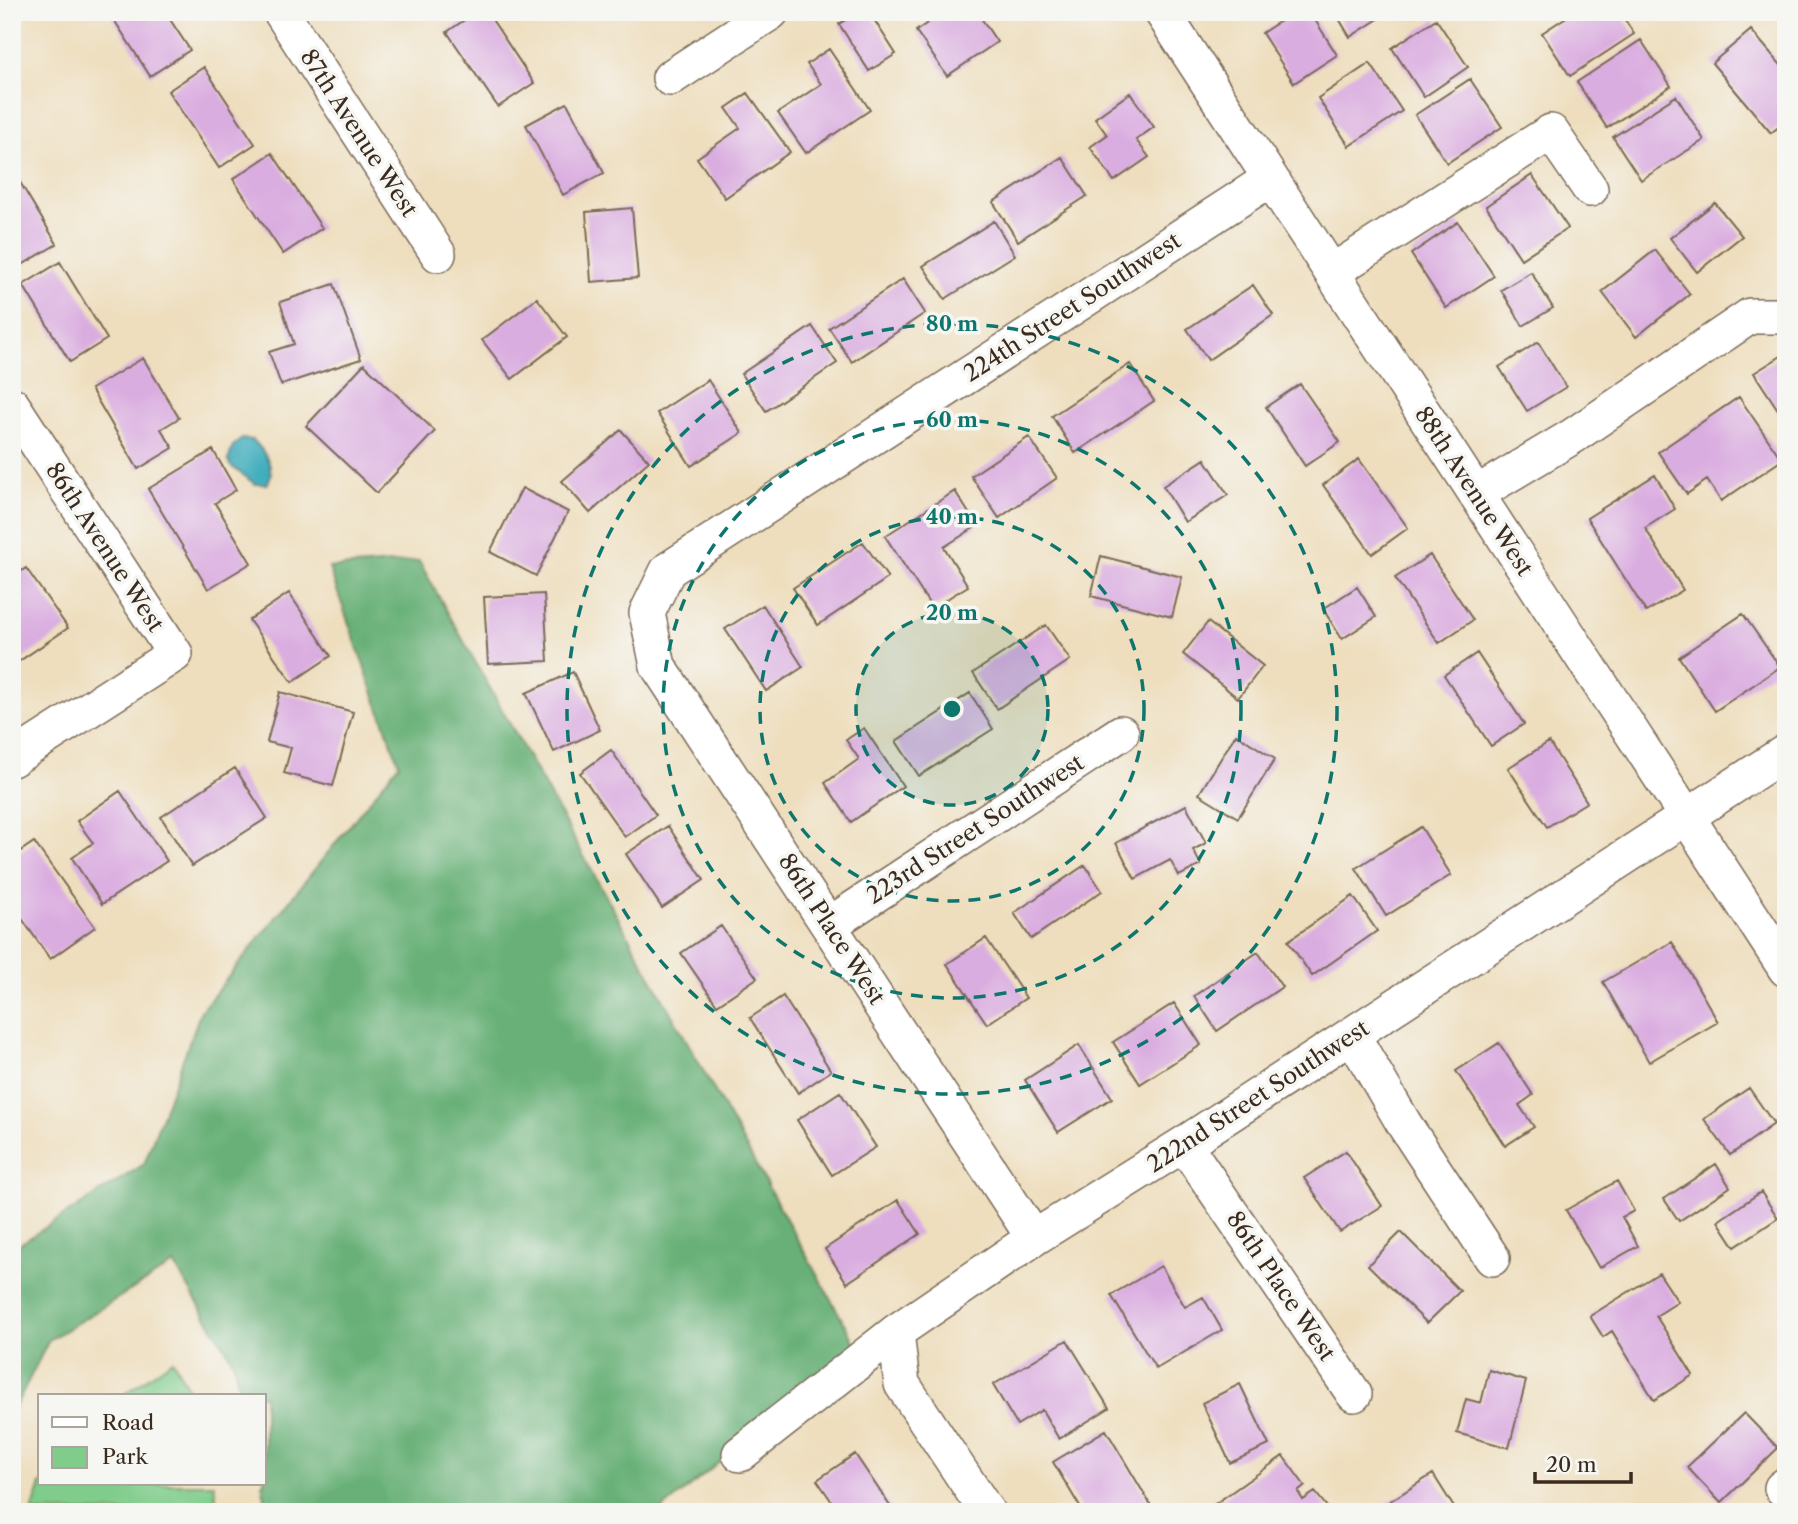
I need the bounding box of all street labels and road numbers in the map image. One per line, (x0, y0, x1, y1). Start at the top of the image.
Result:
street label: 87th Avenue West (294, 44, 424, 222)
street label: 224th Street Southwest (958, 226, 1186, 388)
street label: 88th Avenue West (1409, 401, 1539, 581)
street label: 86th Avenue West (40, 457, 170, 637)
street label: 223rd Street Southwest (861, 748, 1089, 910)
street label: 86th Place West (773, 848, 891, 1010)
street label: 222nd Street Southwest (1142, 1014, 1374, 1178)
street label: 86th Place West (1221, 1206, 1341, 1366)

